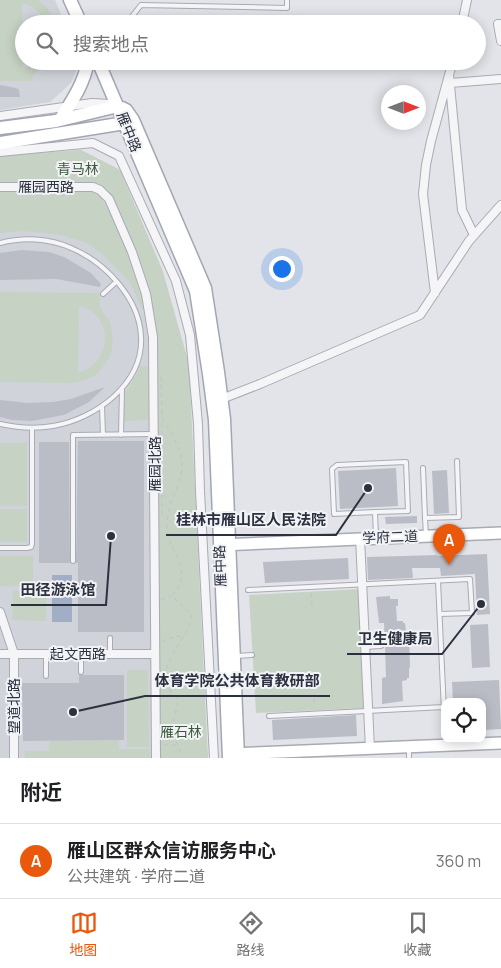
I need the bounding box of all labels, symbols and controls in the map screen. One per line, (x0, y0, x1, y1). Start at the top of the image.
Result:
search box (15, 15, 486, 70)
icon: search (33, 29, 61, 57)
text: 搜索地点 (73, 31, 149, 57)
north arrow (381, 85, 426, 130)
street label: 雁中路 (113, 109, 146, 155)
park label: 青马林 (57, 159, 99, 178)
street label: 雁园西路 (18, 177, 74, 196)
your location (269, 256, 295, 282)
street label: 雁园北路 (145, 436, 164, 492)
callout: 桂林市雁山区人民法院 (166, 505, 336, 535)
text: 桂林市雁山区人民法院 (176, 509, 326, 530)
pin: A (433, 524, 465, 565)
street label: 学府二道 (362, 526, 418, 547)
street label: 雁中路 (209, 545, 230, 587)
callout: 田径游泳馆 (11, 575, 106, 605)
text: 田径游泳馆 (20, 579, 96, 600)
callout: 卫生健康局 (347, 624, 442, 654)
text: 卫生健康局 (357, 628, 433, 649)
street label: 起文西路 (50, 644, 106, 663)
callout: 体育学院公共体育教研部 (145, 666, 330, 696)
text: 体育学院公共体育教研部 (154, 670, 320, 691)
street label: 望道北路 (4, 678, 23, 734)
map controls (441, 698, 486, 743)
button: locate (441, 698, 486, 743)
park label: 雁石林 (160, 722, 202, 741)
text: 附近 (20, 778, 62, 806)
text: 雁山区群众信访服务中心 (67, 837, 276, 863)
text: A (31, 850, 41, 872)
text: 360 m (436, 850, 481, 872)
text: 公共建筑 · 学府二道 (67, 865, 205, 887)
tab: 地图 (70, 909, 98, 959)
tab: 路线 (237, 909, 265, 959)
tab: 收藏 (404, 909, 432, 959)

